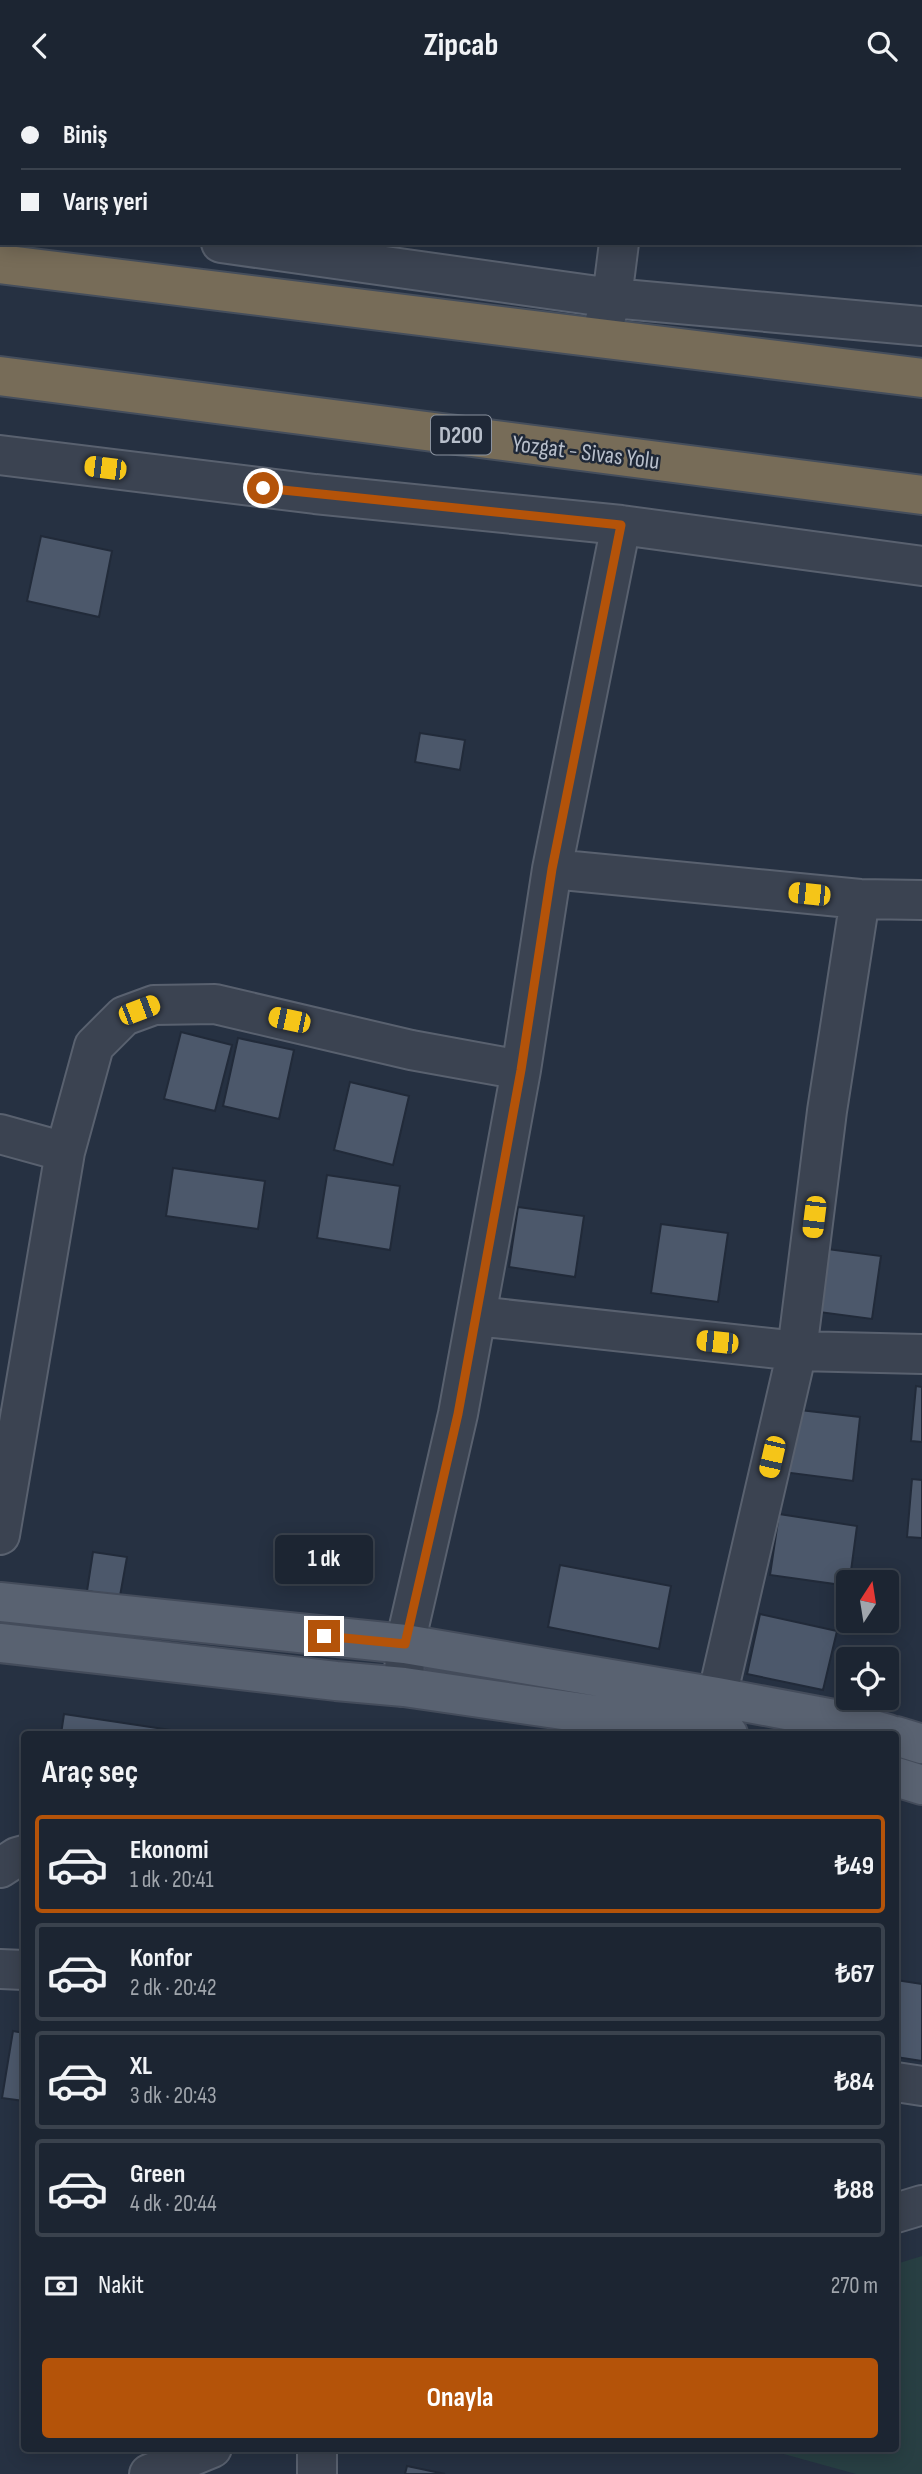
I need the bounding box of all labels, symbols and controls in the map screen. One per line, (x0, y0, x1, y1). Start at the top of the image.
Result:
text: Zipcab (424, 26, 498, 65)
icon: back (21, 27, 59, 65)
icon: search (863, 27, 901, 65)
text: Biniş (63, 120, 107, 151)
text: Varış yeri (63, 187, 148, 218)
road number: D200 (431, 415, 491, 455)
street label: Yozgat - Sivas Yolu (511, 429, 661, 476)
car (83, 455, 128, 481)
route start (247, 472, 279, 504)
car (788, 881, 831, 907)
car (116, 993, 163, 1027)
car (267, 1005, 312, 1035)
car (802, 1195, 827, 1239)
car (696, 1329, 739, 1355)
car (758, 1434, 787, 1480)
callout: 1 dk (275, 1535, 373, 1583)
text: 1 dk (308, 1545, 340, 1573)
north arrow (836, 1570, 900, 1633)
map controls (836, 1570, 899, 1710)
route end (308, 1620, 340, 1652)
button: locate (836, 1647, 899, 1710)
text: Araç seç (42, 1753, 138, 1792)
icon: car (46, 1833, 109, 1896)
text: Ekonomi (130, 1835, 209, 1866)
text: ₺49 (835, 1851, 874, 1882)
text: 1 dk · 20:41 (130, 1866, 214, 1894)
icon: car (46, 1941, 109, 2004)
text: Konfor (130, 1943, 192, 1974)
text: ₺67 (836, 1959, 874, 1990)
text: 2 dk · 20:42 (130, 1974, 216, 2002)
icon: car (46, 2049, 109, 2112)
text: XL (130, 2051, 152, 2082)
text: ₺84 (834, 2067, 874, 2098)
text: 3 dk · 20:43 (130, 2082, 217, 2110)
icon: car (46, 2157, 109, 2220)
text: Green (130, 2159, 185, 2190)
text: ₺88 (835, 2175, 874, 2206)
text: 4 dk · 20:44 (130, 2190, 217, 2218)
icon: cash (42, 2267, 80, 2305)
text: Nakit (98, 2270, 144, 2301)
text: 270 m (831, 2272, 878, 2300)
button: Onayla (42, 2358, 878, 2438)

